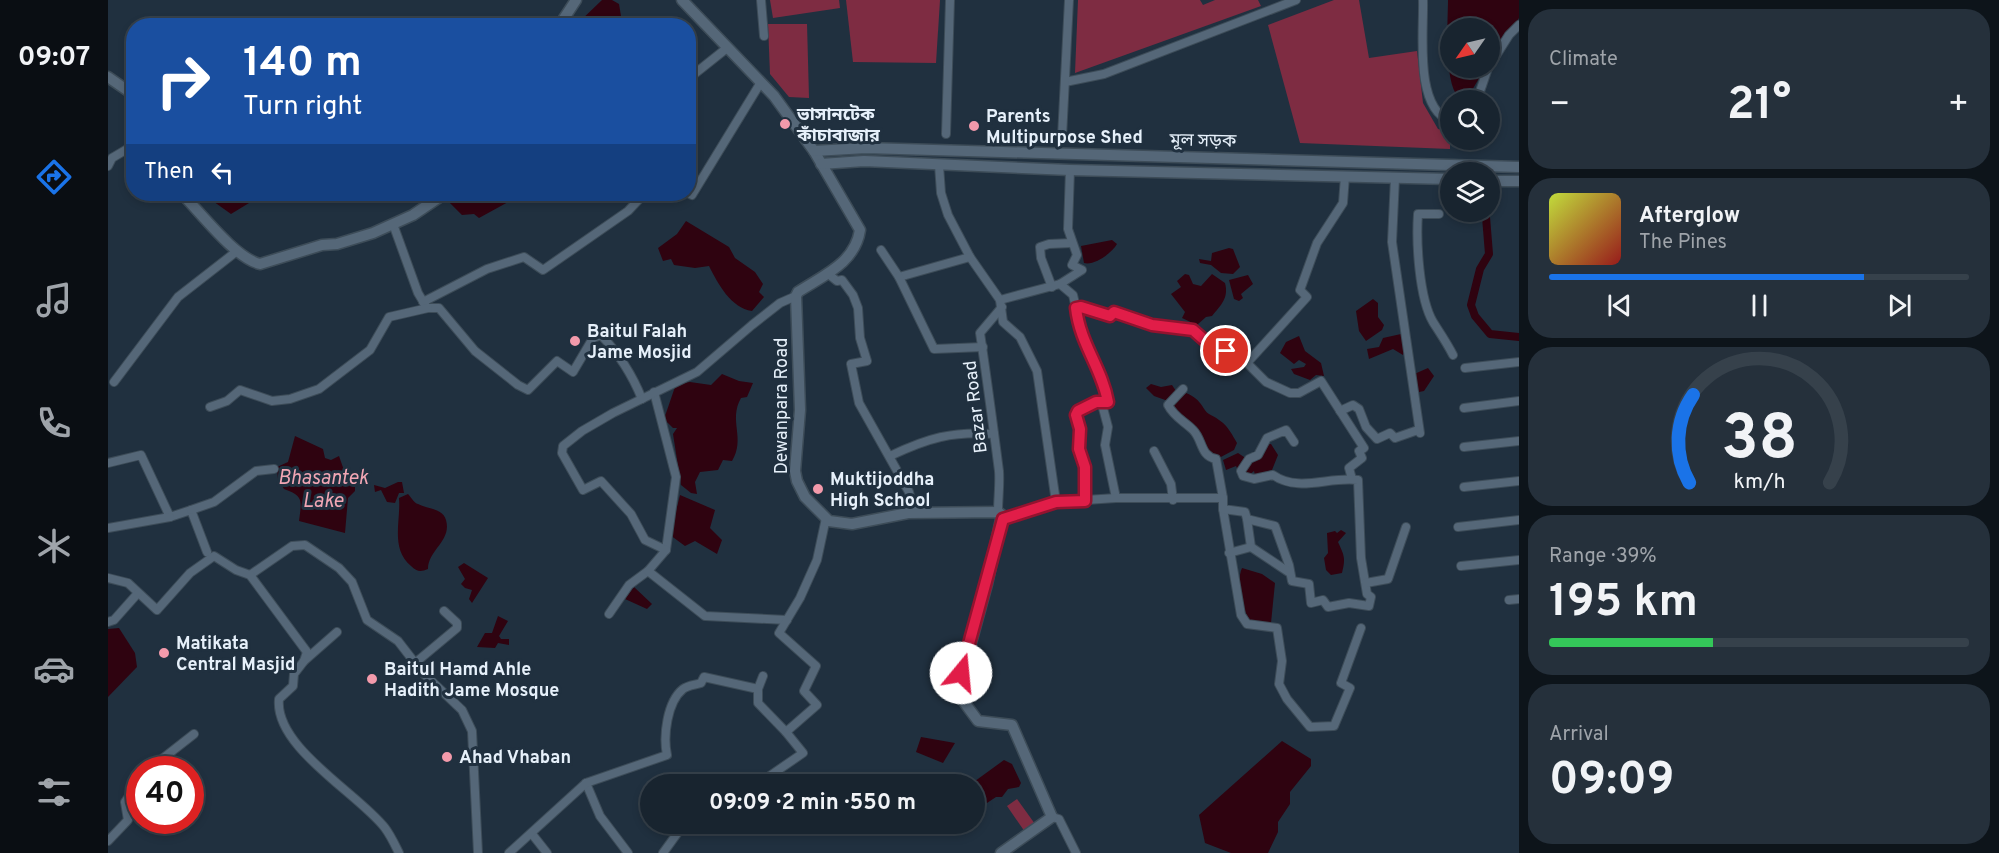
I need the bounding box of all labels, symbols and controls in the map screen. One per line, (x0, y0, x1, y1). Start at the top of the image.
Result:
north arrow (1440, 18, 1500, 78)
map controls (1440, 18, 1500, 222)
text: 140 m (243, 38, 362, 91)
text: 09:07 (18, 41, 90, 75)
icon: right (144, 42, 222, 120)
text: Climate (1549, 47, 1618, 73)
text: 21° (1727, 78, 1791, 135)
text: − (1549, 85, 1570, 127)
text: + (1948, 85, 1969, 127)
text: Turn right (243, 90, 362, 124)
button: search (1440, 90, 1500, 150)
place label: ভাসানটেক কাঁচাবাজার (796, 104, 881, 148)
place label: Parents Multipurpose Shed (986, 106, 1143, 150)
marker: ভাসানটেক কাঁচাবাজার (778, 117, 792, 131)
marker: Parents Multipurpose Shed (967, 119, 981, 133)
street label: মূল সড়ক (1168, 129, 1237, 154)
icon: directions (33, 156, 75, 198)
icon: left (206, 156, 239, 189)
text: Then (144, 159, 194, 186)
button: layers (1440, 162, 1500, 222)
text: Afterglow (1639, 203, 1740, 230)
text: The Pines (1639, 230, 1727, 256)
icon: music (33, 279, 75, 321)
icon: previous (1603, 289, 1636, 322)
icon: pause (1743, 289, 1776, 322)
icon: next (1883, 289, 1916, 322)
place label: Baitul Falah Jame Mosjid (587, 321, 692, 365)
pin (1200, 325, 1251, 376)
marker: Baitul Falah Jame Mosjid (568, 334, 582, 348)
icon: arrive (1209, 334, 1242, 367)
street label: Dewanpara Road (771, 338, 794, 474)
street label: Bazar Road (959, 359, 994, 454)
icon: phone (33, 402, 75, 444)
text: 38 (1721, 403, 1797, 482)
water label: Bhasantek Lake (278, 466, 369, 515)
place label: Muktijoddha High School (830, 469, 934, 513)
text: km/h (1733, 470, 1785, 497)
marker: Muktijoddha High School (811, 482, 825, 496)
icon: climate (33, 525, 75, 567)
text: Range · 39% (1549, 544, 1657, 570)
text: 195 km (1549, 575, 1698, 632)
place label: Matikata Central Masjid (176, 633, 295, 677)
position arrow (929, 641, 993, 705)
marker: Matikata Central Masjid (157, 646, 171, 660)
icon: car (33, 648, 75, 690)
place label: Baitul Hamd Ahle Hadith Jame Mosque (384, 659, 559, 703)
marker: Baitul Hamd Ahle Hadith Jame Mosque (365, 672, 379, 686)
text: Arrival (1549, 722, 1609, 748)
place label: Ahad Vhaban (459, 747, 571, 770)
marker: Ahad Vhaban (440, 750, 454, 764)
text: 09:09 (1549, 753, 1674, 810)
speed limit sign: 40 (126, 756, 204, 834)
icon: filters (33, 771, 75, 813)
text: 09:09 · 2 min · 550 m (709, 790, 916, 817)

